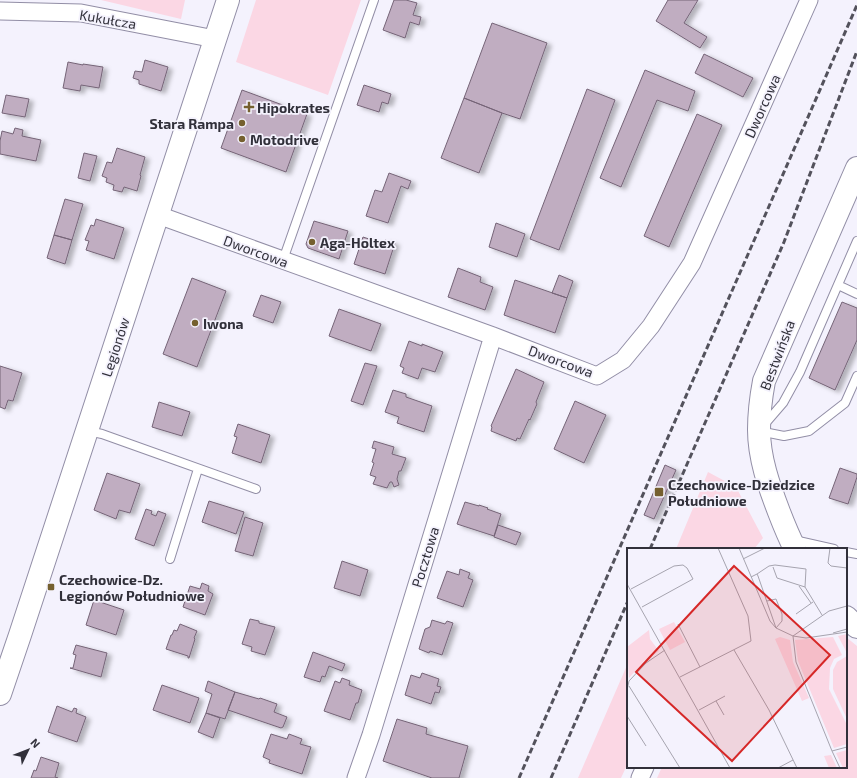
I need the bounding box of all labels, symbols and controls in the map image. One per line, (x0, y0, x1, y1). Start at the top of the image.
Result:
street label: Kukułcza (78, 6, 138, 32)
street label: Dworcowa (740, 71, 784, 141)
place label: Hipokrates (257, 99, 330, 116)
marker: Hipokrates (244, 102, 254, 112)
place label: Stara Rampa (149, 115, 234, 132)
marker: Stara Rampa (237, 118, 247, 128)
place label: Motodrive (250, 131, 319, 148)
marker: Motodrive (237, 134, 247, 144)
street label: Dworcowa (221, 231, 291, 271)
place label: Aga-Holtex (320, 234, 395, 251)
marker: Aga-Holtex (307, 237, 317, 247)
street label: Legionów (97, 315, 133, 379)
place label: Iwona (203, 315, 244, 332)
marker: Iwona (190, 318, 200, 328)
street label: Bestwińska (756, 318, 798, 392)
street label: Dworcowa (526, 341, 596, 381)
place label: Czechowice-Dziedzice Południowe (668, 476, 815, 509)
marker: Czechowice-Dziedzice Południowe (653, 486, 665, 498)
street label: Pocztowa (408, 525, 442, 589)
inset map (627, 548, 847, 768)
place label: Czechowice-Dz. Legionów Południowe (59, 571, 205, 604)
marker: Czechowice-Dz. Legionów Południowe (46, 582, 56, 592)
north arrow (8, 730, 48, 770)
text: N (28, 735, 43, 750)

